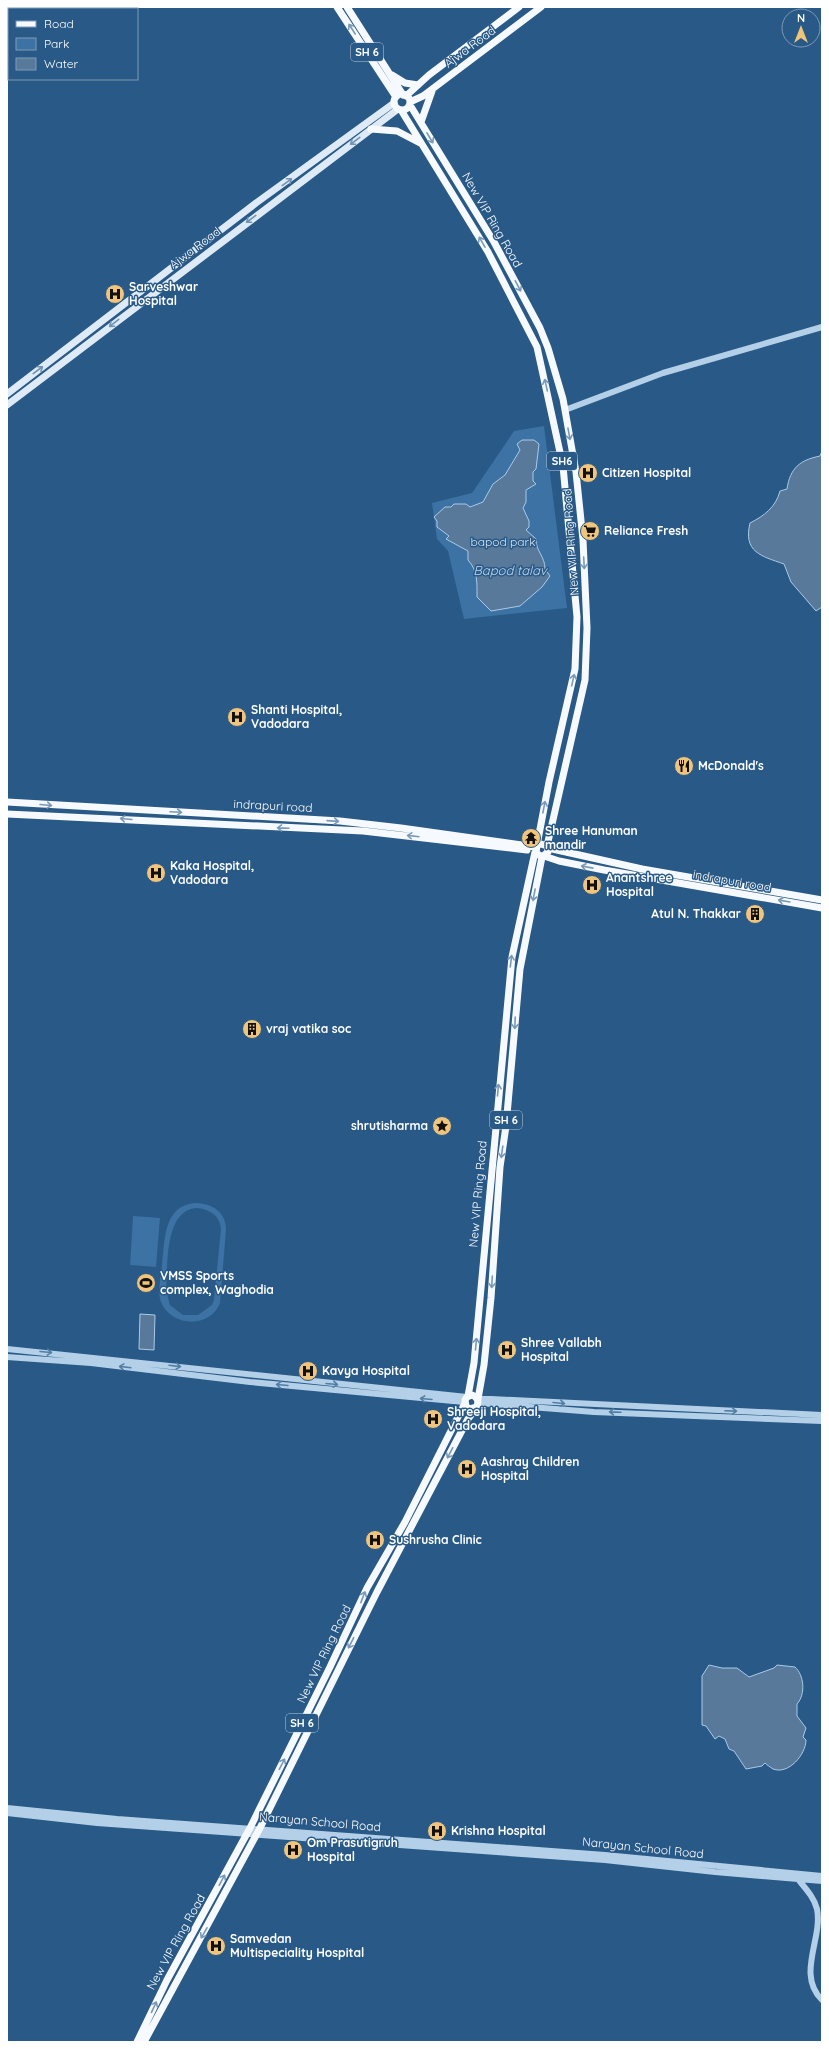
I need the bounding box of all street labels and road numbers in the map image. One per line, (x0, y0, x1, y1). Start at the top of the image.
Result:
street label: Ajwa Road (441, 22, 498, 71)
road number: SH 6 (351, 43, 383, 61)
street label: New VIP Ring Road (459, 170, 526, 270)
street label: Ajwa Road (166, 223, 223, 272)
road number: SH6 (547, 452, 577, 470)
street label: New VIP Ring Road (559, 488, 582, 596)
street label: indrapuri road (233, 796, 313, 815)
street label: indrapuri road (692, 866, 772, 895)
road number: SH 6 (490, 1111, 522, 1129)
street label: New VIP Ring Road (465, 1140, 490, 1248)
street label: New VIP Ring Road (293, 1602, 354, 1705)
road number: SH 6 (286, 1714, 318, 1732)
street label: Narayan School Road (259, 1809, 382, 1834)
street label: Narayan School Road (582, 1834, 705, 1861)
street label: New VIP Ring Road (143, 1891, 208, 1992)

